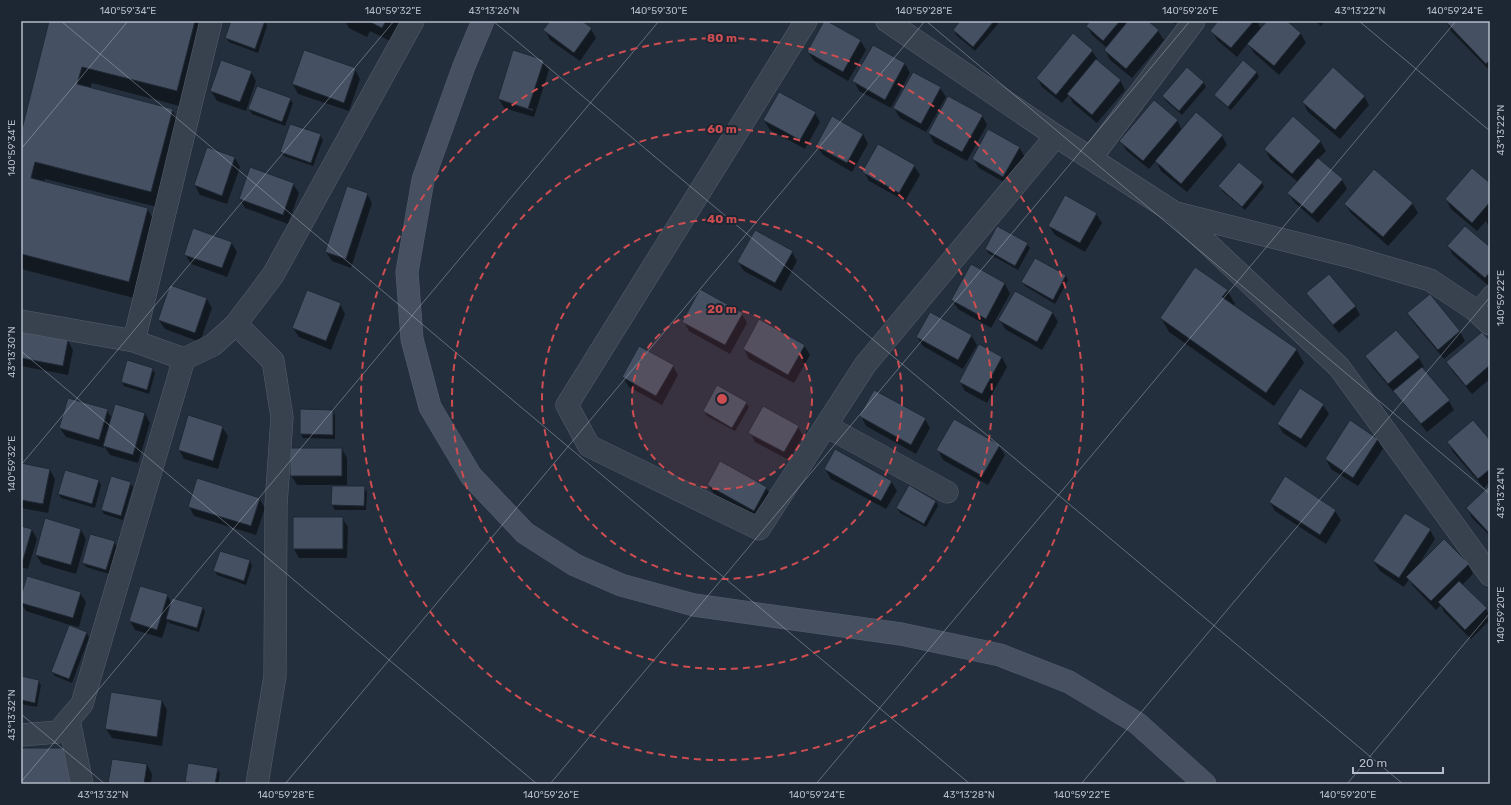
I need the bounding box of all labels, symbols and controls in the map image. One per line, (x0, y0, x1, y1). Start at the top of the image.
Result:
text: 140°59'34"E (100, 5, 156, 17)
text: 140°59'32"E (365, 5, 421, 17)
text: 43°13'26"N (469, 5, 519, 17)
text: 140°59'30"E (631, 5, 687, 17)
text: 140°59'28"E (896, 5, 952, 17)
text: 140°59'26"E (1162, 5, 1218, 17)
text: 43°13'22"N (1335, 5, 1386, 17)
text: 140°59'24"E (1427, 5, 1483, 17)
text: 80 m (707, 31, 737, 45)
text: 43°13'22"N (1495, 104, 1507, 156)
text: 140°59'34"E (6, 120, 18, 176)
text: 60 m (707, 122, 737, 136)
text: 40 m (707, 212, 737, 226)
text: 140°59'22"E (1495, 270, 1507, 326)
text: 20 m (707, 302, 737, 316)
text: 43°13'30"N (6, 326, 18, 378)
centre of rings (715, 392, 729, 406)
text: 140°59'32"E (6, 436, 18, 492)
text: 43°13'24"N (1495, 467, 1507, 519)
text: 140°59'20"E (1495, 587, 1507, 643)
text: 43°13'32"N (6, 689, 18, 741)
scale bar (1353, 749, 1443, 775)
text: 20 m (1359, 756, 1387, 770)
text: 43°13'32"N (77, 789, 129, 801)
text: 140°59'28"E (258, 789, 314, 801)
text: 140°59'26"E (523, 789, 579, 801)
text: 140°59'24"E (789, 789, 845, 801)
text: 43°13'28"N (943, 789, 995, 801)
text: 140°59'22"E (1054, 789, 1110, 801)
text: 140°59'20"E (1320, 789, 1376, 801)

